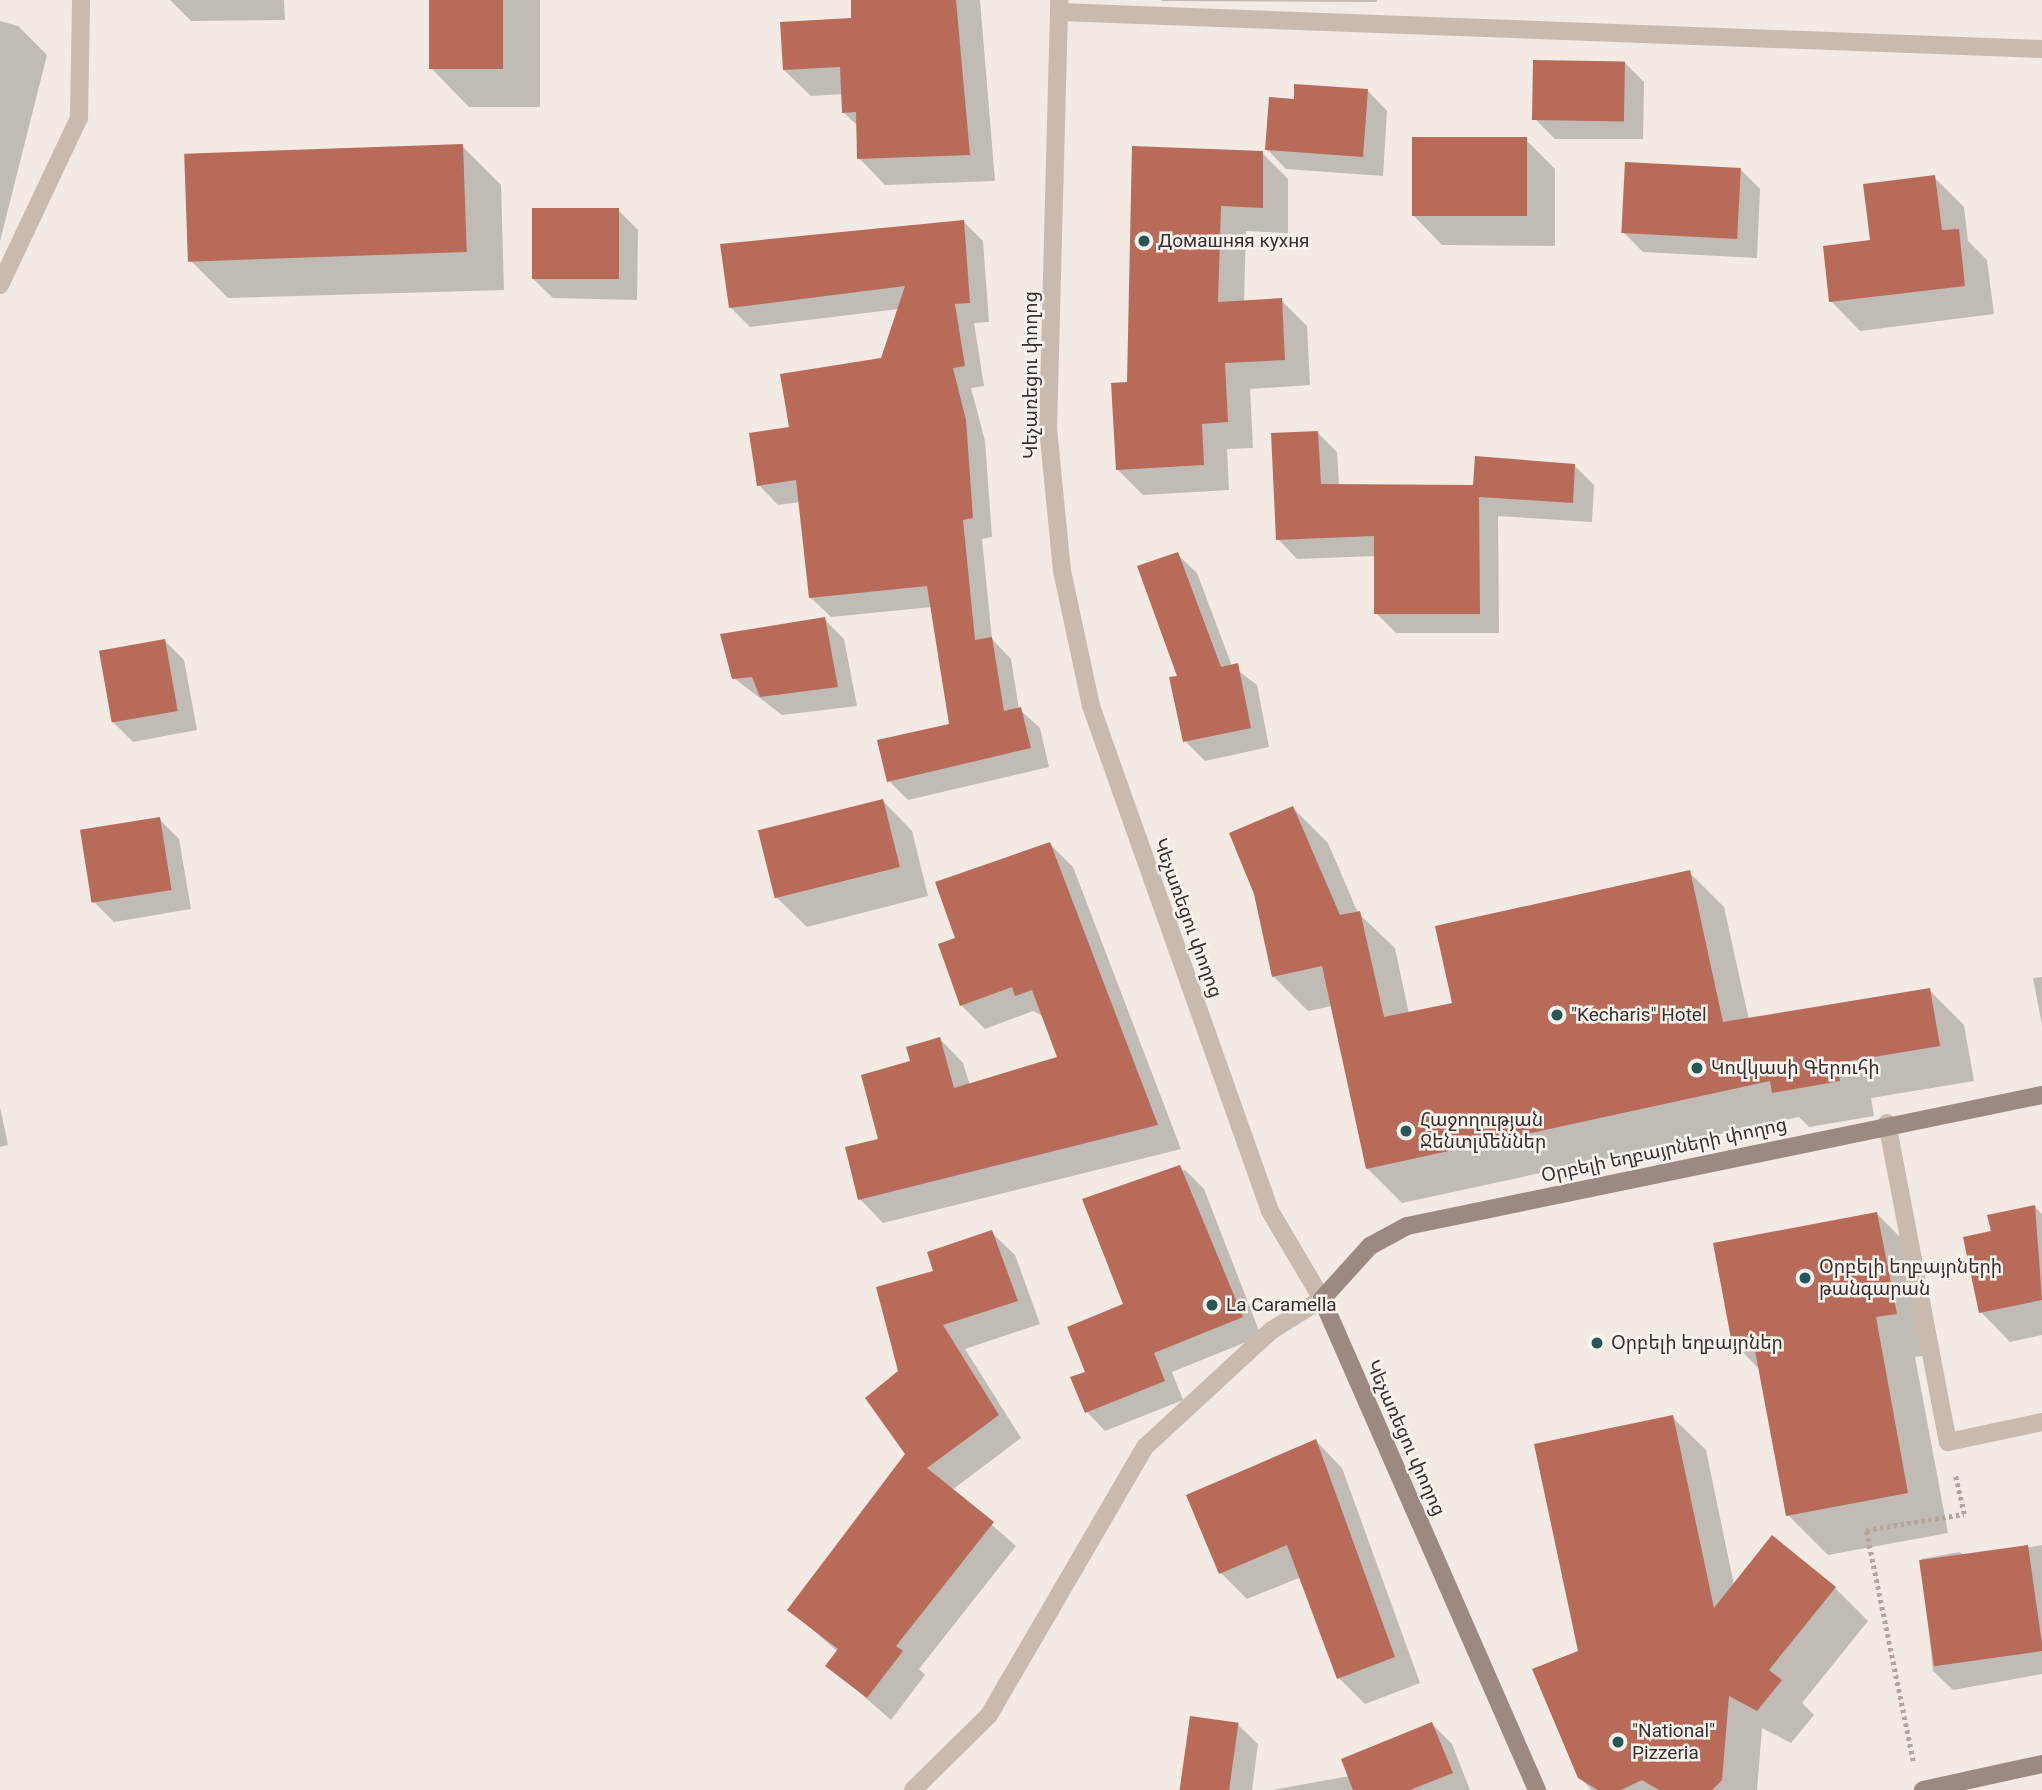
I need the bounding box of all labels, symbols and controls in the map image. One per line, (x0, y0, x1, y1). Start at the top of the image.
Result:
place label: Домашняя кухня (1158, 230, 1310, 252)
marker: Домашняя кухня (1136, 233, 1152, 249)
street label: Կեչառեցու փողոց (1020, 291, 1042, 459)
street label: Կեչառեցու փողոց (1149, 835, 1227, 1001)
place label: "Kecharis" Hotel (1571, 1004, 1707, 1026)
marker: "Kecharis" Hotel (1549, 1007, 1565, 1023)
place label: Կովկասի Գերուհի (1711, 1057, 1880, 1079)
marker: Կովկասի Գերուհի (1689, 1060, 1705, 1076)
place label: Հաջողության Ջենտլմեններ (1420, 1109, 1546, 1153)
street label: Օրբելի եղբայրների փողոց (1539, 1113, 1789, 1187)
marker: Հաջողության Ջենտլմեններ (1398, 1123, 1414, 1139)
place label: Օրբելի եղբայրների թանգարան (1819, 1256, 2002, 1300)
marker: Օրբելի եղբայրների թանգարան (1797, 1270, 1813, 1286)
place label: La Caramella (1226, 1294, 1337, 1316)
marker: La Caramella (1204, 1297, 1220, 1313)
place label: Օրբելի եղբայրներ (1611, 1332, 1783, 1354)
marker: Օրբելի եղբայրներ (1589, 1335, 1605, 1351)
street label: Կեչառեցու փողոց (1361, 1357, 1451, 1519)
place label: "National" Pizzeria (1632, 1720, 1715, 1764)
marker: "National" Pizzeria (1610, 1734, 1626, 1750)

